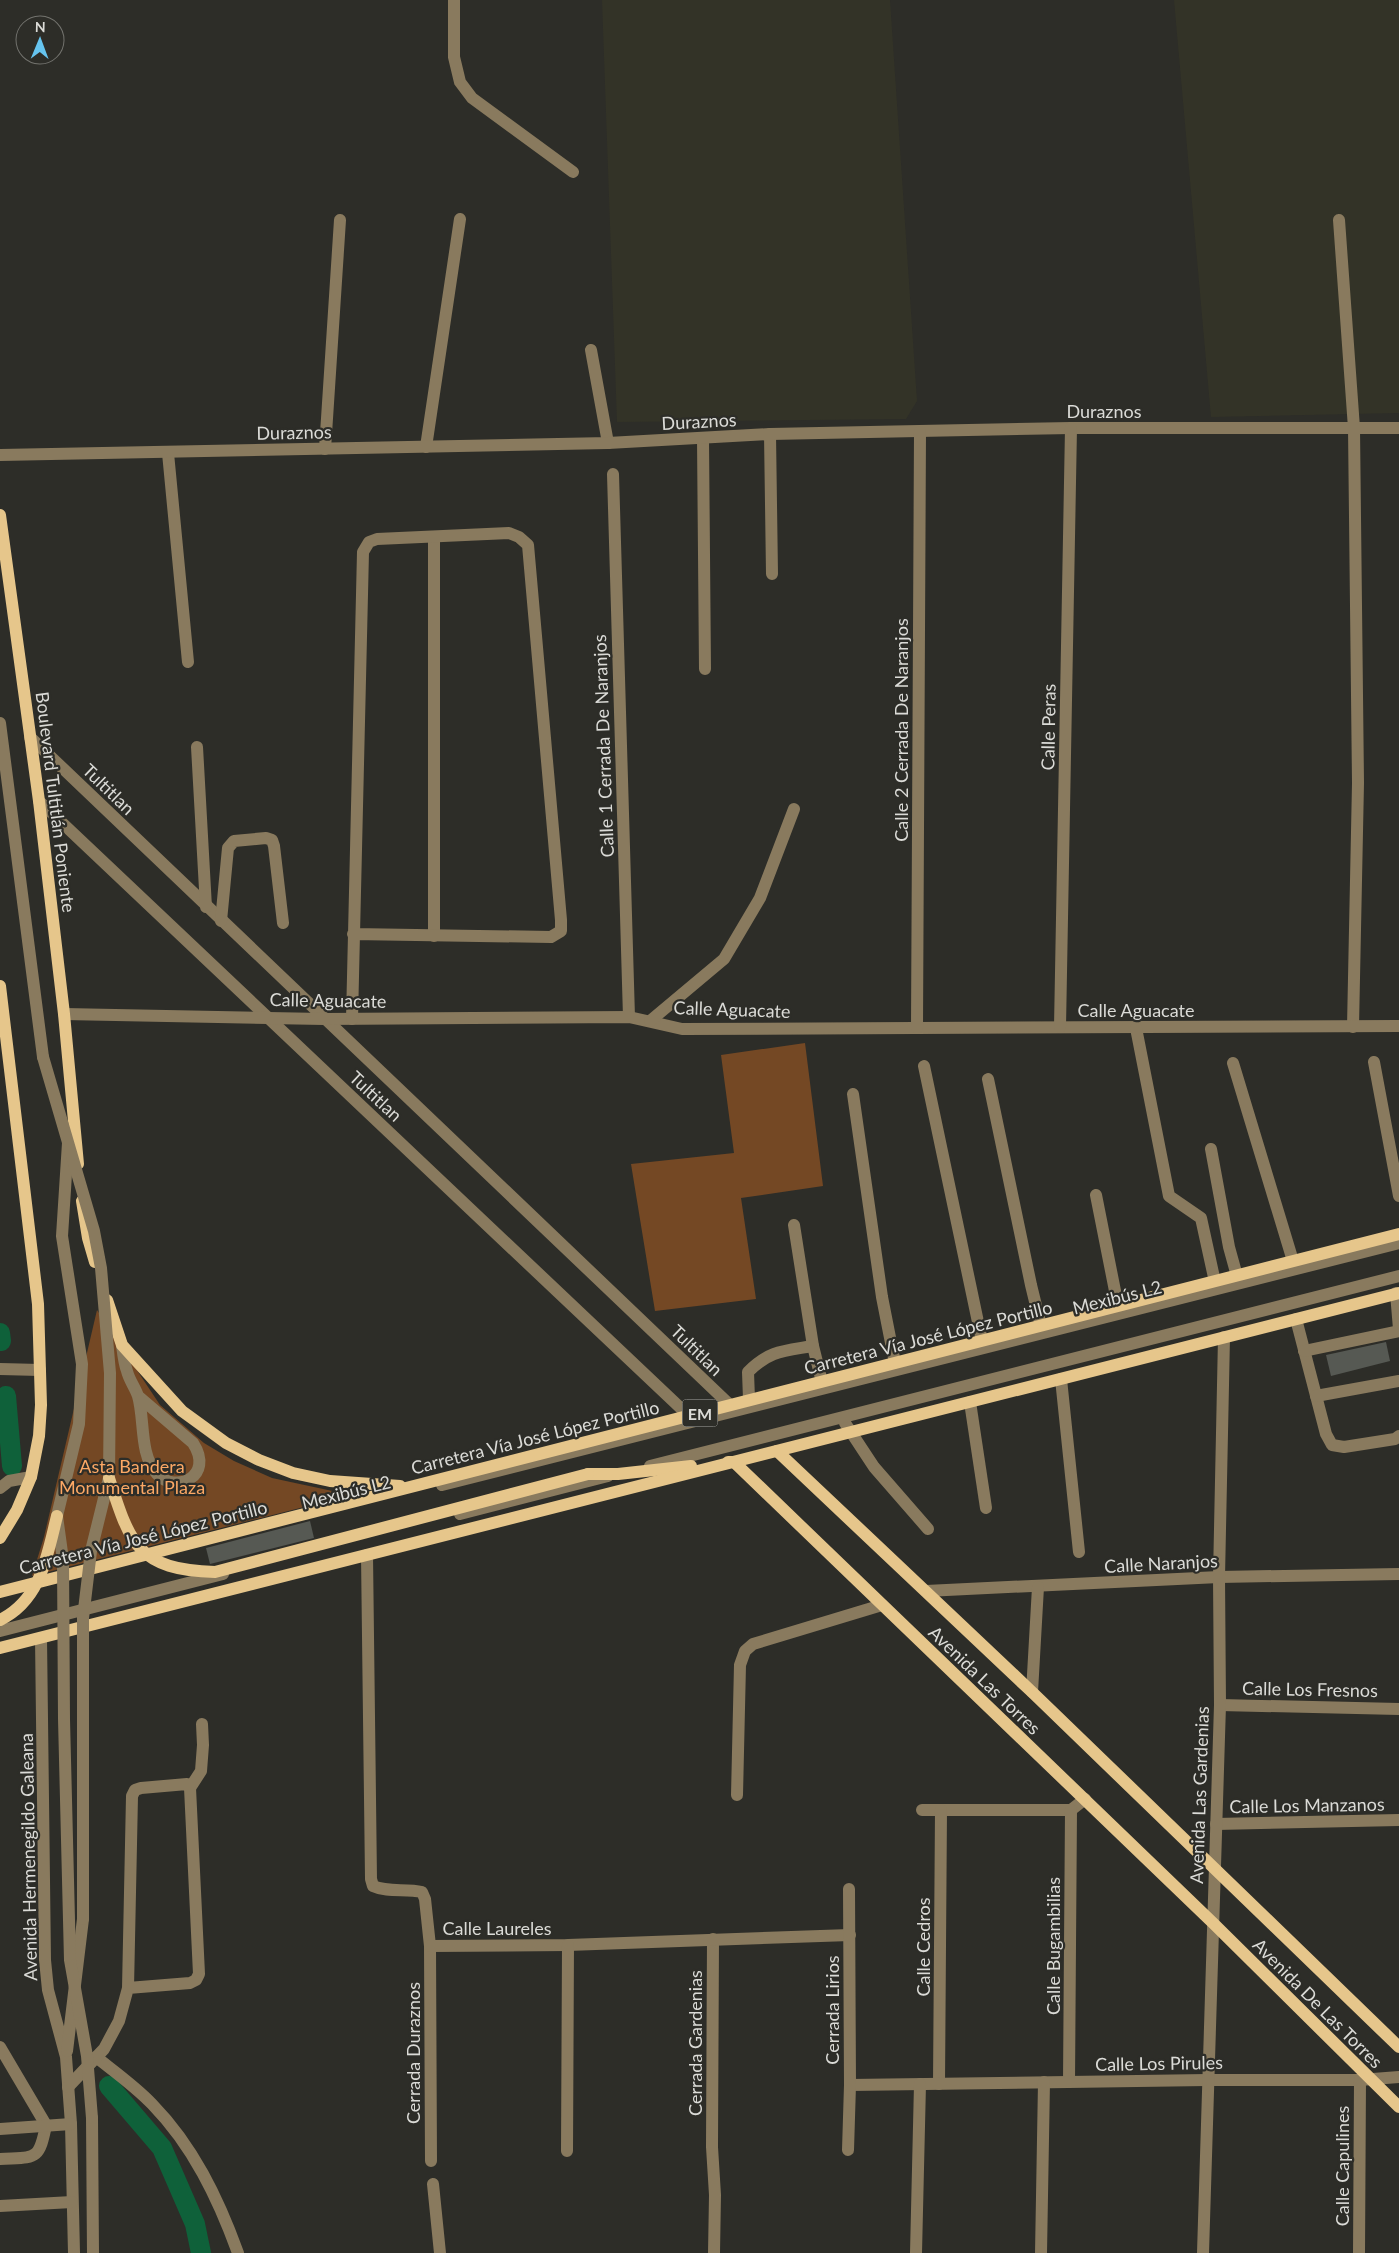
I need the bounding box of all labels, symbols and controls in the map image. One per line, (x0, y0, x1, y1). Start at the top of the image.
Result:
north arrow (15, 15, 65, 65)
text: N (35, 18, 46, 35)
street label: Duraznos (1066, 400, 1142, 422)
street label: Duraznos (661, 408, 737, 434)
street label: Duraznos (256, 420, 332, 444)
street label: Calle 2 Cerrada De Naranjos (890, 618, 912, 842)
street label: Calle 1 Cerrada De Naranjos (588, 634, 618, 858)
street label: Calle Peras (1036, 683, 1060, 770)
street label: Boulevard Tultitlán Poniente (32, 690, 80, 914)
street label: Tultitlan (78, 759, 140, 819)
street label: Calle Aguacate (269, 988, 387, 1012)
street label: Calle Aguacate (673, 996, 791, 1022)
street label: Calle Aguacate (1078, 999, 1194, 1021)
street label: Tultitlan (345, 1066, 407, 1126)
street label: Mexibús L2 (1070, 1275, 1164, 1319)
street label: Carretera Vía José López Portillo (802, 1295, 1054, 1379)
street label: Tultitlan (666, 1320, 728, 1380)
street label: Carretera Vía José López Portillo (409, 1395, 661, 1479)
road number: EM (682, 1400, 718, 1426)
park label: Asta Bandera Monumental Plaza (59, 1455, 205, 1498)
street label: Mexibús L2 (299, 1470, 393, 1514)
street label: Carretera Vía José López Portillo (17, 1495, 269, 1579)
street label: Calle Naranjos (1104, 1549, 1219, 1577)
street label: Avenida Las Torres (925, 1621, 1046, 1739)
street label: Calle Los Fresnos (1242, 1677, 1378, 1701)
street label: Avenida Las Gardenias (1185, 1706, 1213, 1884)
street label: Avenida Hermenegildo Galeana (15, 1733, 41, 1981)
street label: Calle Los Manzanos (1229, 1793, 1385, 1817)
street label: Calle Bugambilias (1042, 1877, 1064, 2015)
street label: Calle Cedros (912, 1897, 934, 1997)
street label: Calle Laureles (442, 1917, 552, 1939)
street label: Avenida De Las Torres (1249, 1934, 1388, 2073)
street label: Cerrada Lirios (821, 1955, 843, 2065)
street label: Cerrada Gardenias (684, 1970, 706, 2116)
street label: Cerrada Duraznos (402, 1982, 424, 2124)
street label: Calle Los Pirules (1095, 2051, 1223, 2075)
street label: Calle Capulines (1331, 2106, 1353, 2226)

